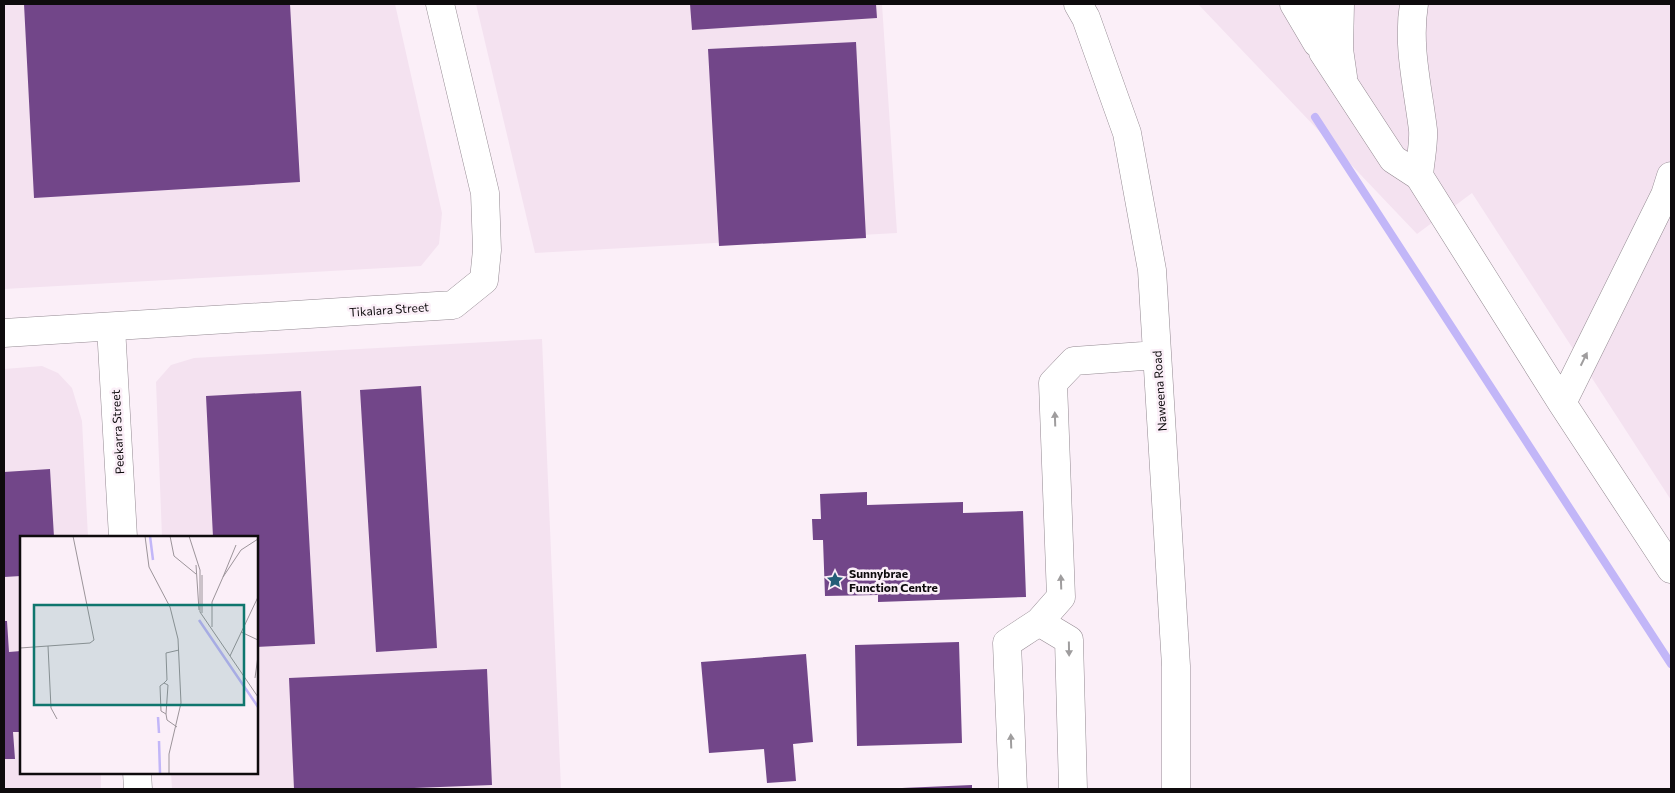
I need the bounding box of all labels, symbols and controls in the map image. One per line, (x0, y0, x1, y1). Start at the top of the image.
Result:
street label: Tikalara Street (349, 299, 429, 319)
street label: Naweena Road (1149, 350, 1169, 432)
one-way arrow (1580, 352, 1588, 366)
street label: Peekarra Street (108, 389, 126, 475)
one-way arrow (1050, 411, 1058, 427)
inset map (20, 536, 258, 773)
place label: Sunnybrae Function Centre (849, 566, 938, 594)
place icon: Sunnybrae Function Centre (825, 570, 845, 590)
one-way arrow (1056, 573, 1064, 589)
one-way arrow (1065, 641, 1073, 657)
one-way arrow (1006, 732, 1014, 748)

